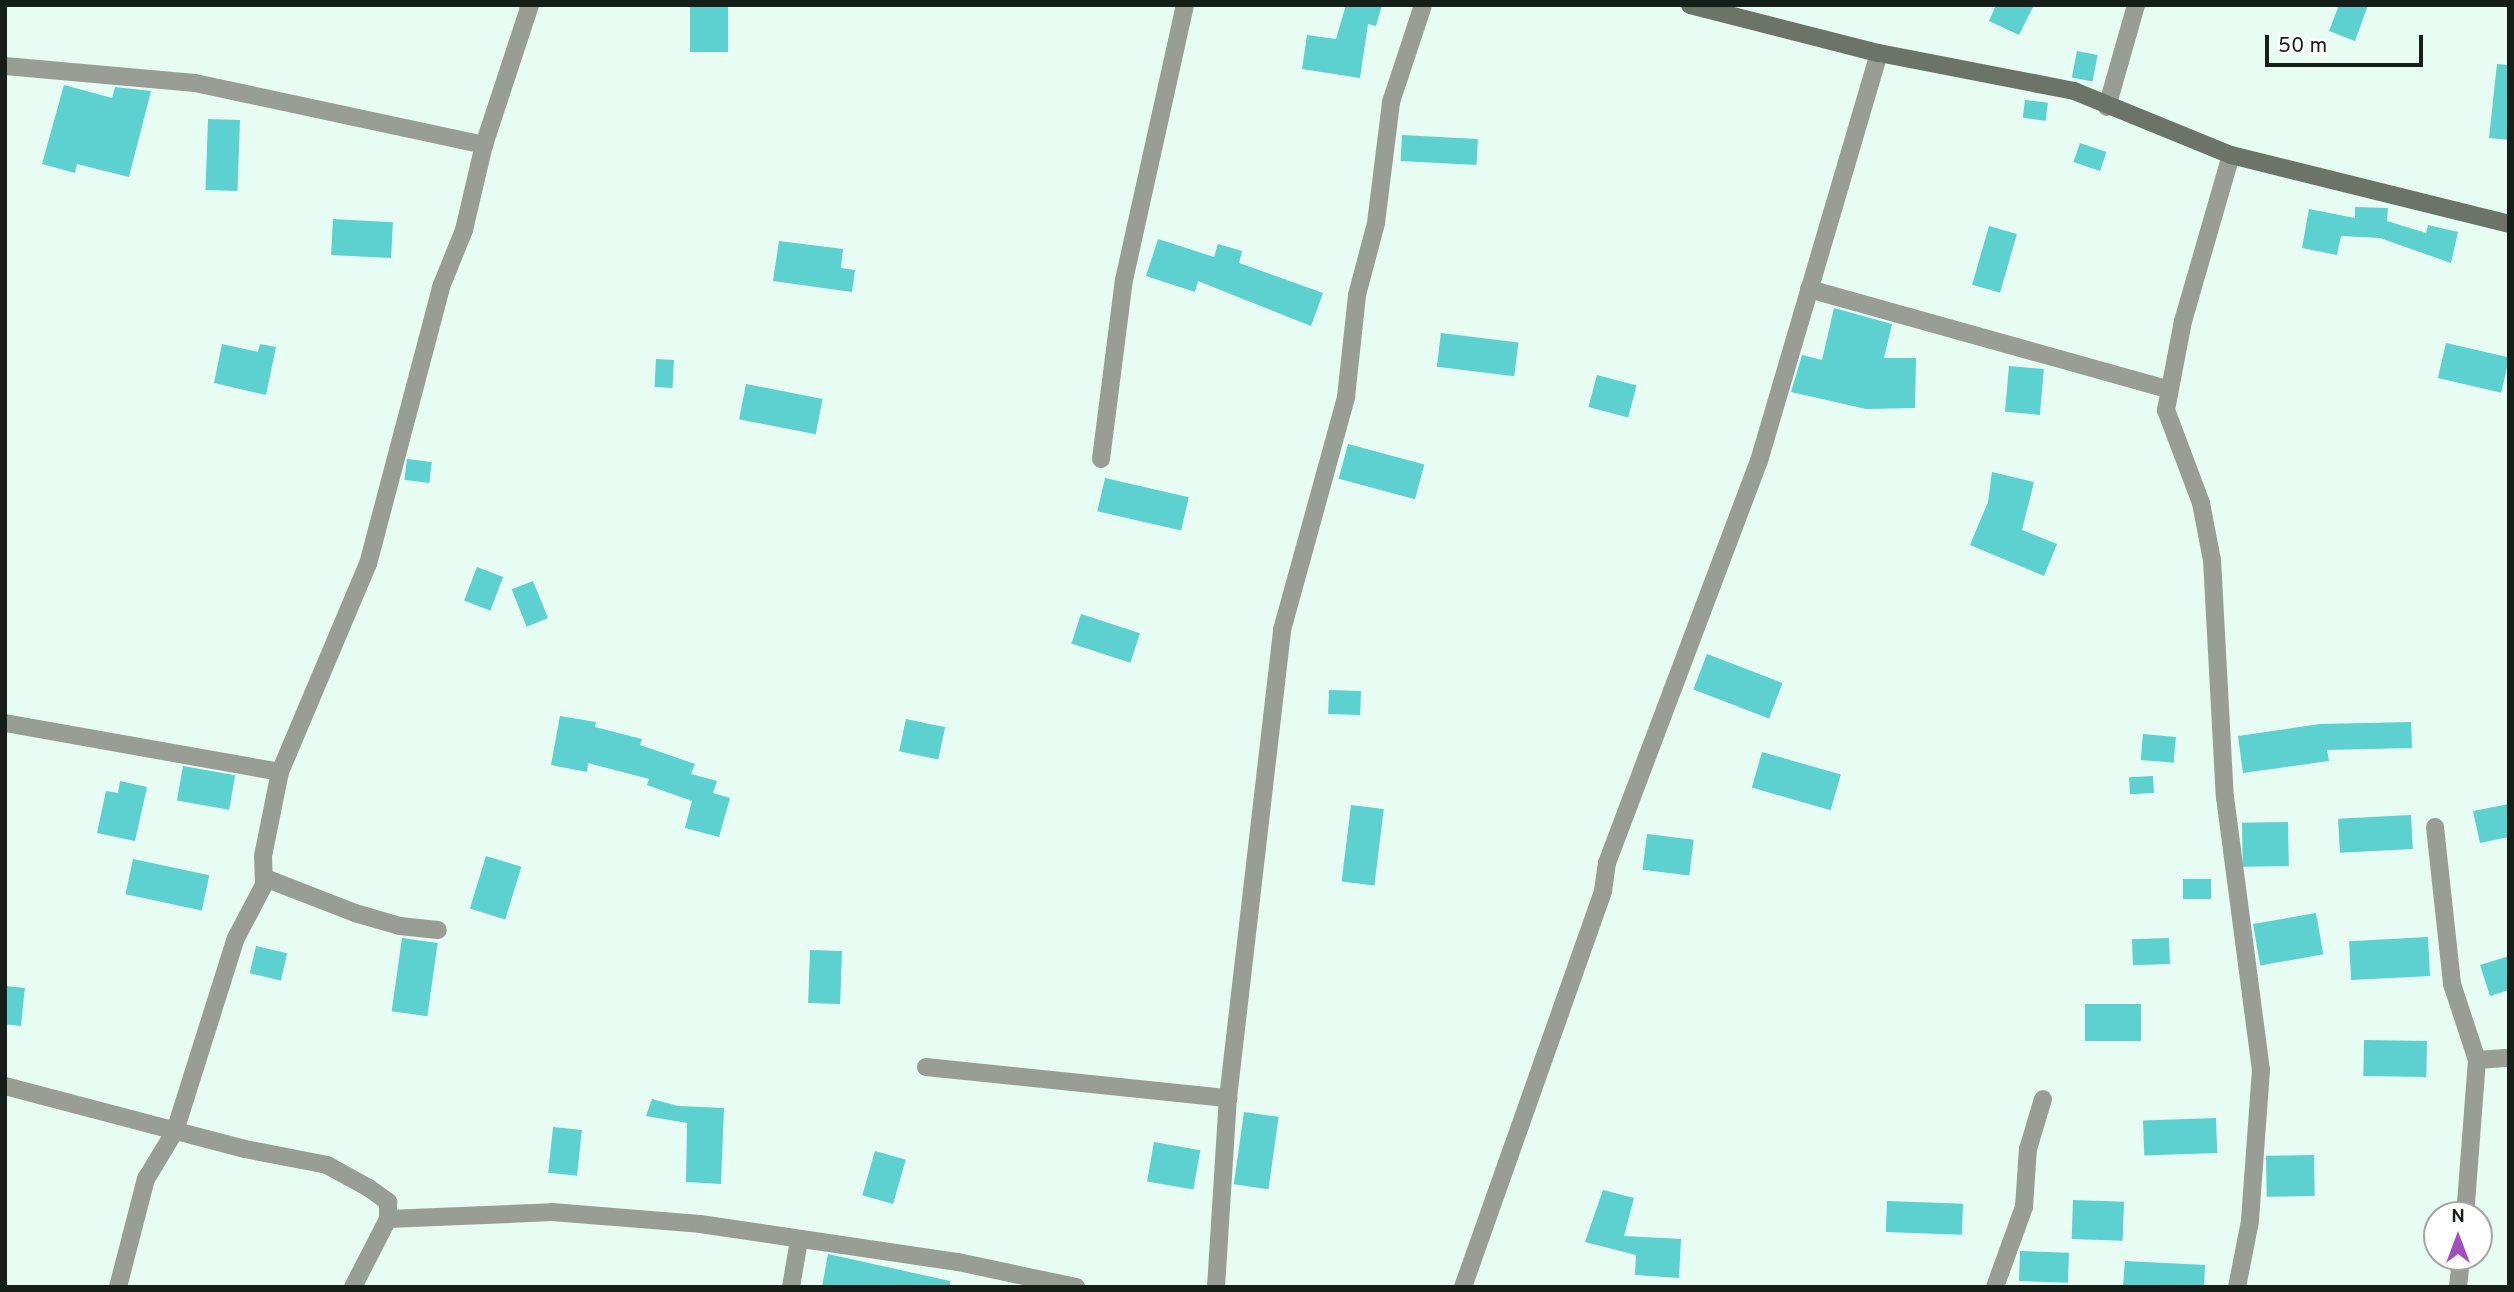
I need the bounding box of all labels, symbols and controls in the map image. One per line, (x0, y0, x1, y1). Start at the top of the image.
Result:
scale bar (2269, 21, 2426, 65)
text: 50 m (2278, 33, 2327, 60)
north arrow (2423, 1201, 2493, 1271)
text: N (2451, 1205, 2465, 1229)

